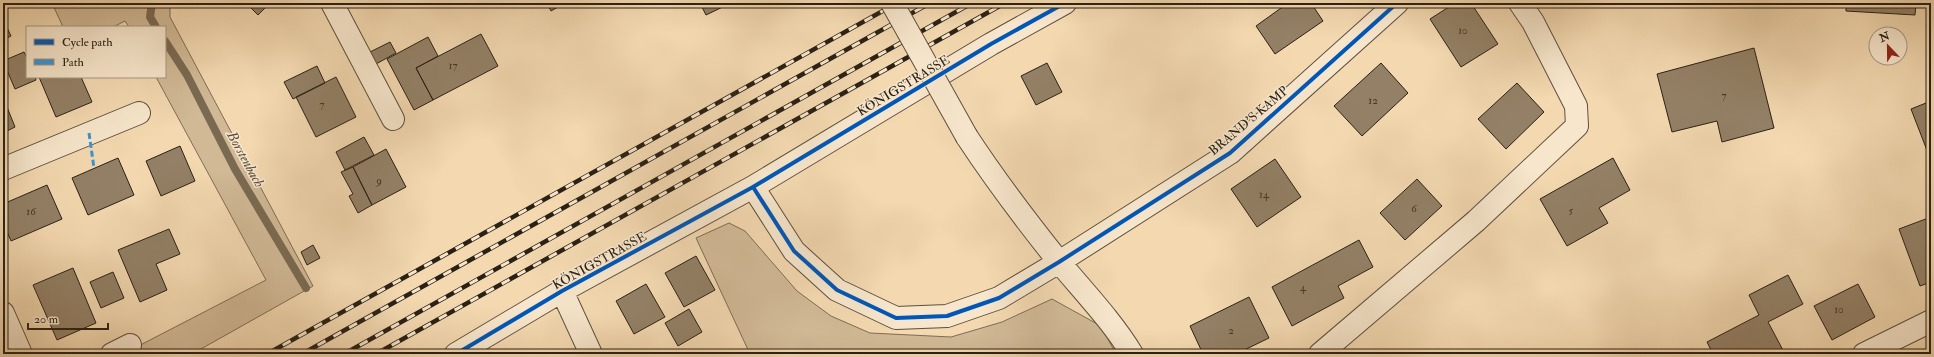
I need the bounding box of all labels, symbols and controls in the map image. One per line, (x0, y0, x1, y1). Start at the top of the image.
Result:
house number: 10 (1458, 24, 1468, 37)
legend (26, 26, 166, 78)
north arrow (1868, 26, 1908, 66)
text: N (1877, 29, 1893, 45)
text: Cycle path (62, 35, 113, 50)
street label: KÖNIGSTRASSE (854, 52, 953, 120)
text: Path (62, 55, 85, 70)
house number: 17 (449, 59, 457, 72)
street label: BRAND'S KAMP (1206, 83, 1292, 159)
house number: 7 (1721, 89, 1727, 102)
house number: 12 (1368, 94, 1378, 107)
house number: 7 (319, 98, 325, 111)
water label: Borstenbach (223, 127, 268, 190)
house number: 9 (375, 174, 382, 187)
house number: 14 (1259, 188, 1270, 201)
house number: 6 (1411, 202, 1418, 215)
house number: 5 (1569, 204, 1574, 217)
house number: 16 (26, 205, 37, 218)
street label: KÖNIGSTRASSE (550, 228, 649, 293)
house number: 4 (1300, 281, 1307, 294)
house number: 10 (1834, 303, 1844, 316)
scale bar (28, 305, 108, 331)
text: 20 m (34, 312, 59, 327)
house number: 2 (1228, 324, 1234, 337)

